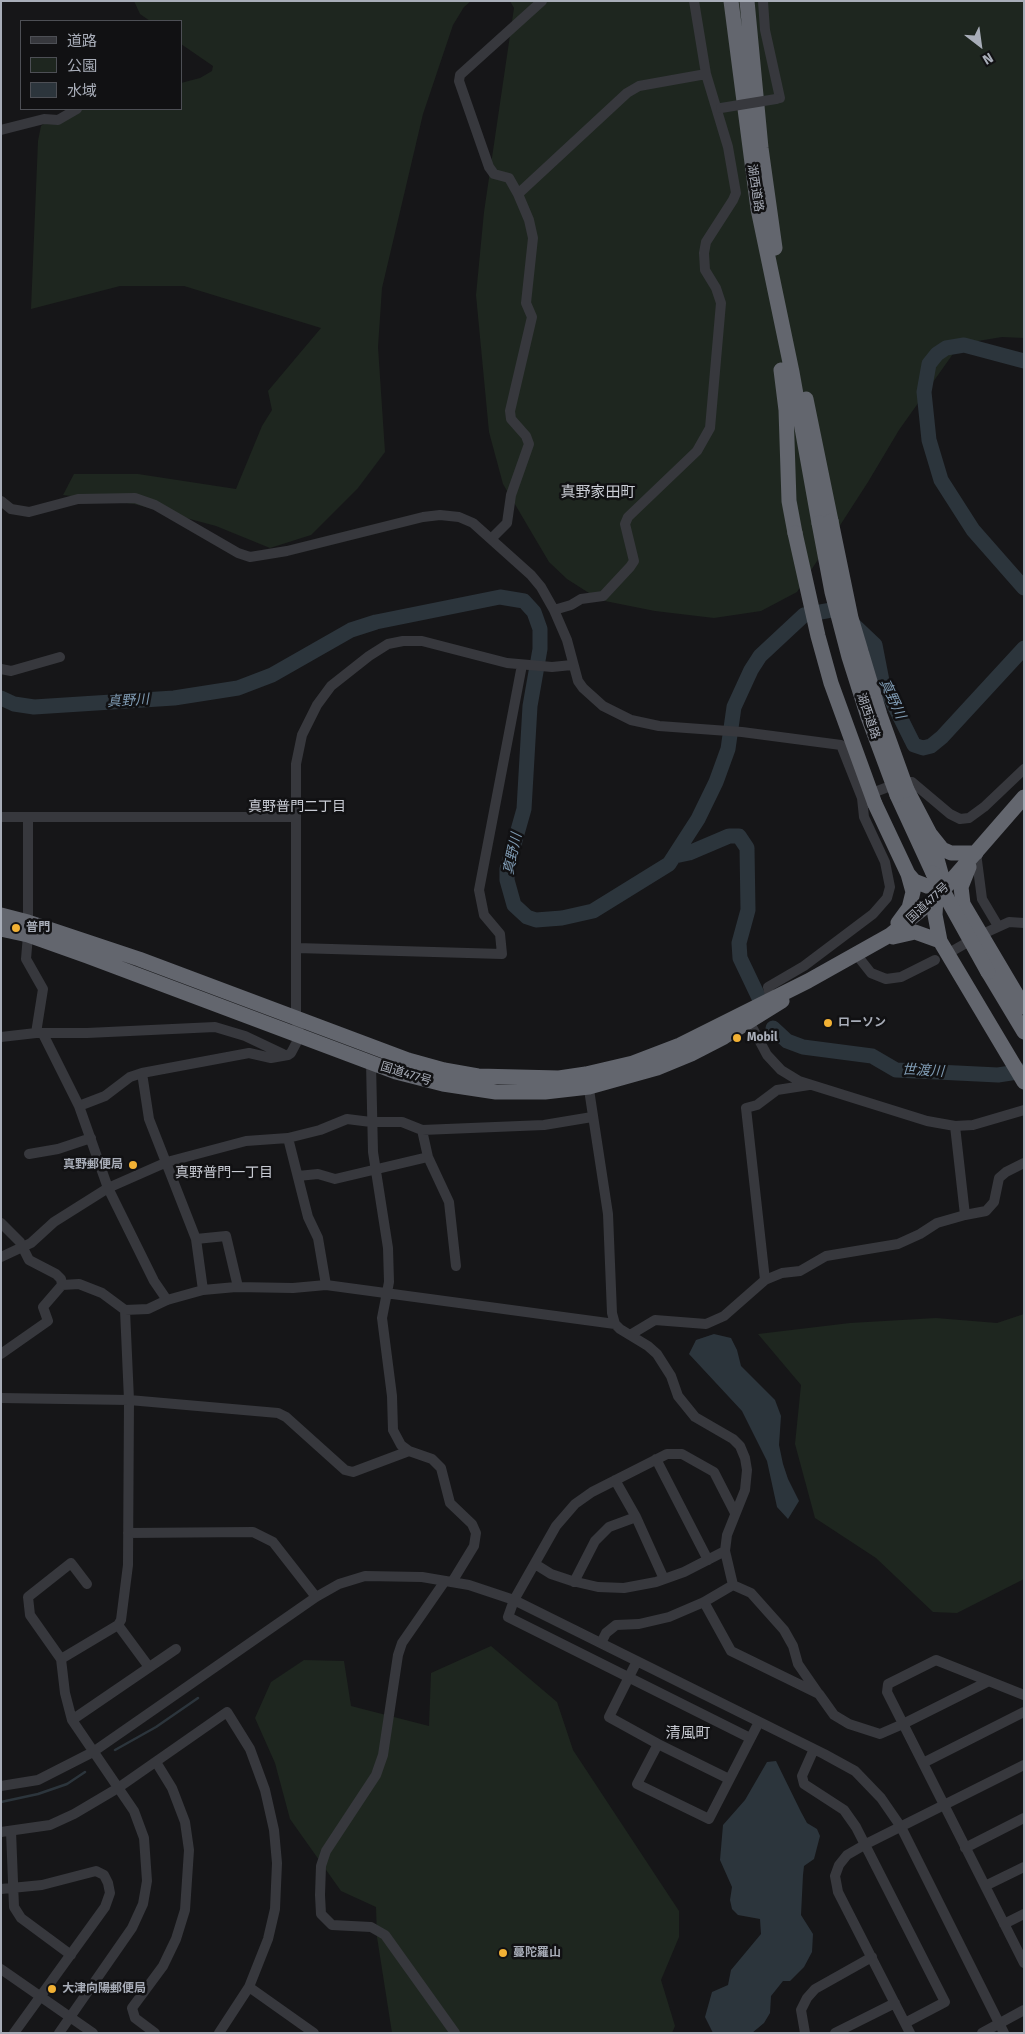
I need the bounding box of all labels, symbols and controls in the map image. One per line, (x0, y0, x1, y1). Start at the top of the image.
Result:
legend (20, 20, 182, 110)
north arrow (955, 20, 1005, 70)
text: 道路 (67, 32, 97, 50)
text: N (979, 49, 996, 68)
text: 公園 (67, 57, 97, 75)
text: 水域 (67, 82, 97, 100)
street label: 湖西道路 (744, 163, 766, 213)
district label: 真野家田町 (561, 484, 635, 502)
water label: 真野川 (876, 676, 908, 722)
water label: 真野川 (106, 691, 150, 711)
street label: 湖西道路 (853, 691, 883, 741)
district label: 真野普門二丁目 (248, 799, 346, 815)
water label: 真野川 (500, 832, 526, 876)
street label: 国道477号 (904, 880, 952, 926)
place label: 普門 (26, 921, 50, 935)
marker: 普門 (10, 922, 22, 934)
place label: ローソン (838, 1016, 886, 1030)
marker: ローソン (822, 1017, 834, 1029)
place label: Mobil (747, 1031, 778, 1045)
marker: Mobil (731, 1032, 743, 1044)
street label: 国道477号 (379, 1059, 433, 1089)
water label: 世渡川 (902, 1062, 944, 1080)
place label: 真野郵便局 (63, 1158, 123, 1172)
marker: 真野郵便局 (127, 1159, 139, 1171)
district label: 真野普門一丁目 (175, 1165, 273, 1181)
district label: 清風町 (666, 1725, 710, 1743)
place label: 蔓陀羅山 (513, 1946, 561, 1960)
marker: 蔓陀羅山 (497, 1947, 509, 1959)
place label: 大津向陽郵便局 (62, 1982, 146, 1996)
marker: 大津向陽郵便局 (46, 1983, 58, 1995)

